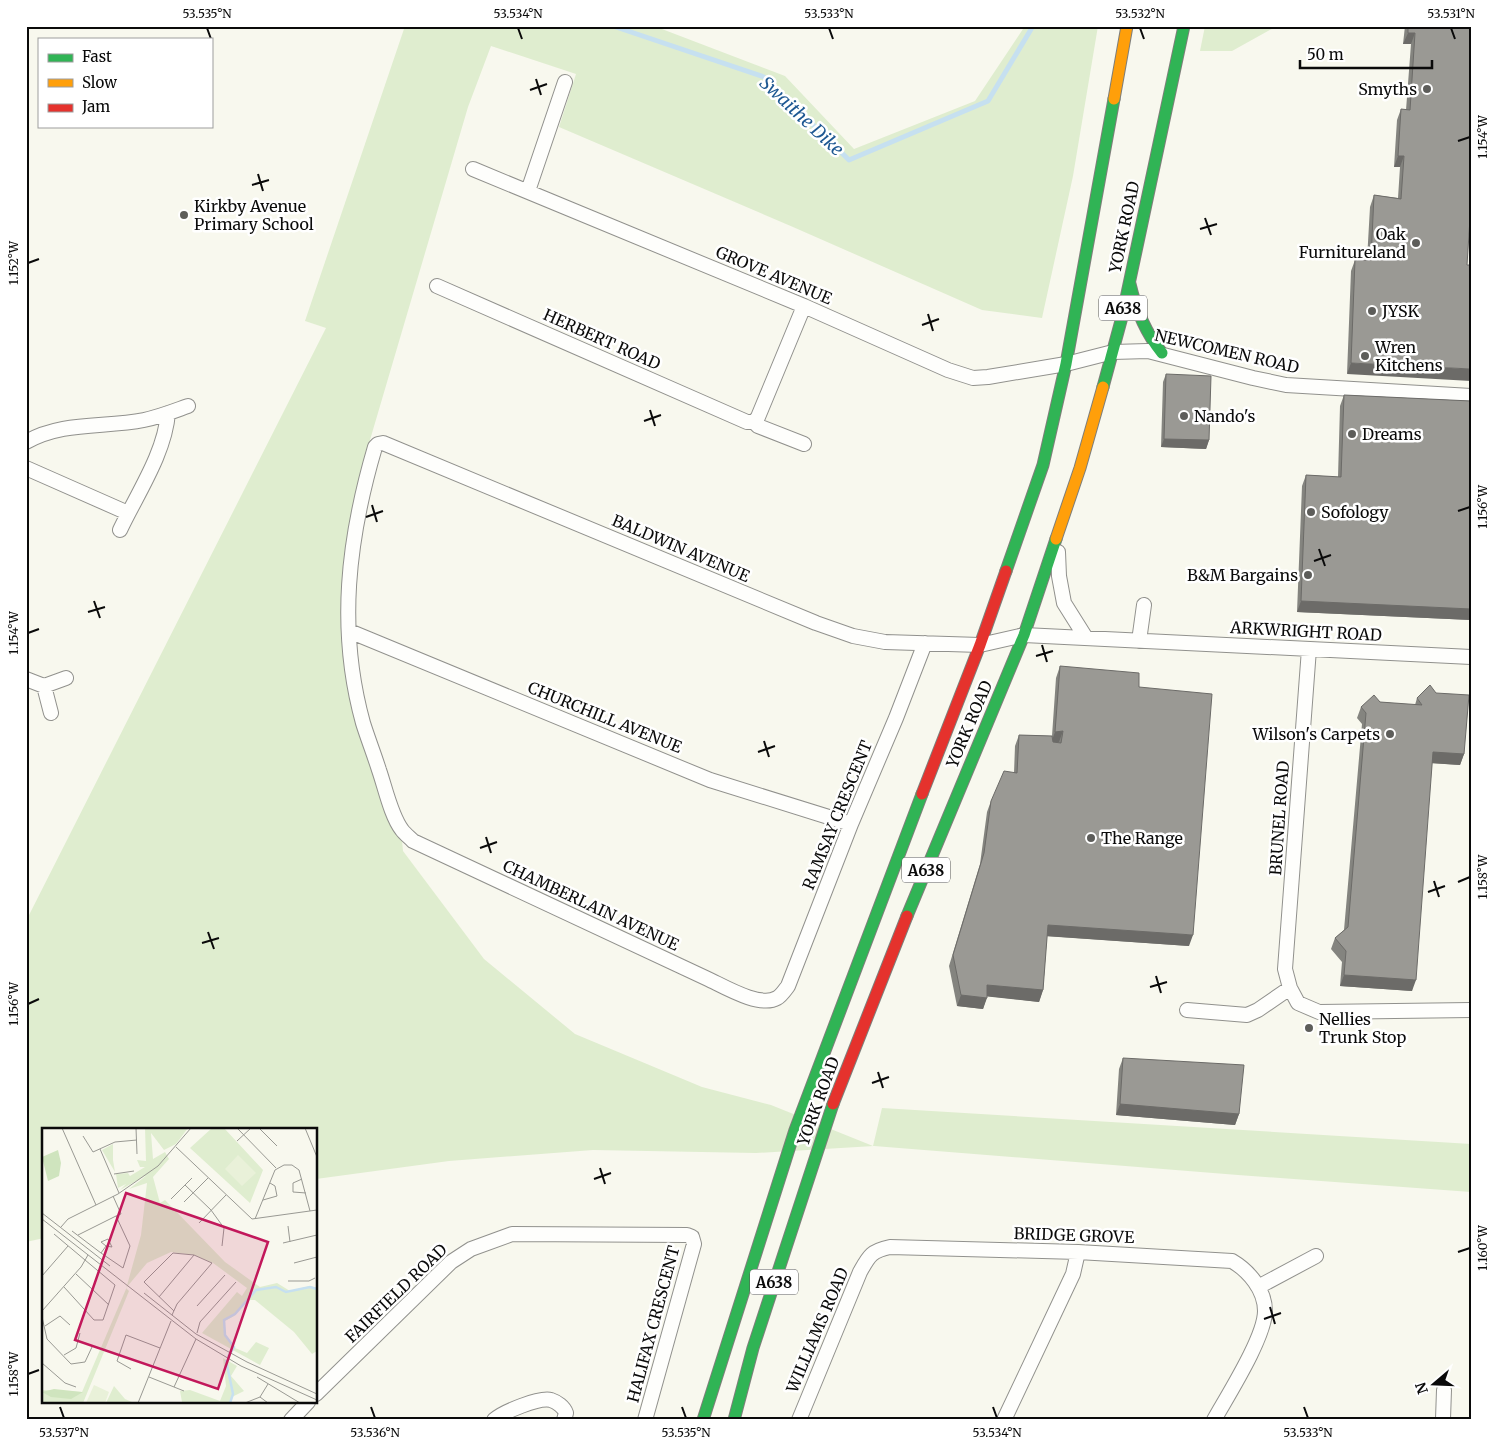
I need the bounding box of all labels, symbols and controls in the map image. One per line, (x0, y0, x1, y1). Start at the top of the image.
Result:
text: 53.535°N (182, 6, 232, 21)
text: 53.534°N (493, 6, 543, 21)
text: 53.533°N (804, 6, 854, 21)
text: 53.532°N (1115, 6, 1166, 21)
text: 53.531°N (1427, 6, 1475, 21)
legend (38, 38, 212, 128)
scale bar (1300, 38, 1432, 70)
text: 50 m (1307, 45, 1344, 64)
text: Fast (82, 47, 112, 66)
water label: Swaithe Dike (755, 71, 849, 161)
text: Slow (82, 73, 117, 92)
place label: Smyths (1358, 79, 1417, 99)
marker: Smyths (1421, 83, 1433, 95)
text: Jam (81, 97, 110, 116)
text: 1.154°W (1475, 114, 1490, 159)
street label: YORK ROAD (1104, 179, 1143, 275)
place label: Kirkby Avenue Primary School (194, 196, 314, 234)
marker: Kirkby Avenue Primary School (178, 209, 190, 221)
place label: Oak Furnitureland (1299, 224, 1407, 262)
marker: Oak Furnitureland (1410, 237, 1422, 249)
text: 1.152°W (6, 240, 21, 285)
street label: GROVE AVENUE (713, 242, 836, 309)
road number: A638 (1099, 296, 1147, 320)
place label: JYSK (1381, 301, 1419, 321)
street label: HERBERT ROAD (540, 304, 664, 374)
marker: JYSK (1366, 305, 1378, 317)
street label: NEWCOMEN ROAD (1153, 325, 1301, 377)
place label: Wren Kitchens (1374, 337, 1443, 375)
marker: Wren Kitchens (1359, 350, 1371, 362)
place label: Nando's (1194, 406, 1256, 426)
marker: Nando's (1178, 410, 1190, 422)
place label: Dreams (1362, 424, 1422, 444)
marker: Dreams (1346, 428, 1358, 440)
text: 1.156°W (1475, 484, 1490, 529)
place label: Sofology (1321, 502, 1389, 522)
marker: Sofology (1305, 506, 1317, 518)
street label: BALDWIN AVENUE (609, 510, 754, 586)
place label: B&M Bargains (1187, 565, 1298, 585)
marker: B&M Bargains (1302, 569, 1314, 581)
text: 1.154°W (6, 610, 21, 655)
street label: ARKWRIGHT ROAD (1229, 617, 1382, 645)
street label: CHURCHILL AVENUE (525, 677, 686, 757)
street label: YORK ROAD (941, 677, 996, 772)
place label: Wilson's Carpets (1251, 724, 1380, 744)
marker: Wilson's Carpets (1384, 728, 1396, 740)
street label: RAMSAY CRESCENT (798, 738, 876, 892)
street label: BRUNEL ROAD (1265, 760, 1293, 876)
place label: The Range (1101, 828, 1183, 848)
marker: The Range (1085, 832, 1097, 844)
text: 1.158°W (1475, 854, 1490, 899)
street label: CHAMBERLAIN AVENUE (500, 855, 683, 955)
road number: A638 (902, 858, 950, 882)
text: 1.156°W (6, 981, 21, 1026)
place label: Nellies Trunk Stop (1319, 1009, 1406, 1047)
marker: Nellies Trunk Stop (1303, 1022, 1315, 1034)
street label: YORK ROAD (792, 1054, 843, 1149)
inset map (42, 1128, 318, 1404)
street label: BRIDGE GROVE (1013, 1223, 1135, 1247)
text: 1.160°W (1475, 1224, 1490, 1271)
street label: FAIRFIELD ROAD (341, 1239, 451, 1347)
street label: HALIFAX CRESCENT (622, 1243, 684, 1405)
street label: WILLIAMS ROAD (781, 1265, 852, 1396)
road number: A638 (750, 1270, 798, 1294)
text: 1.158°W (6, 1351, 21, 1396)
north arrow (1410, 1358, 1460, 1408)
text: N (1411, 1380, 1432, 1396)
text: 53.537°N (39, 1425, 90, 1440)
text: 53.536°N (350, 1425, 400, 1440)
text: 53.535°N (661, 1425, 711, 1440)
text: 53.534°N (972, 1425, 1022, 1440)
text: 53.533°N (1283, 1425, 1333, 1440)

